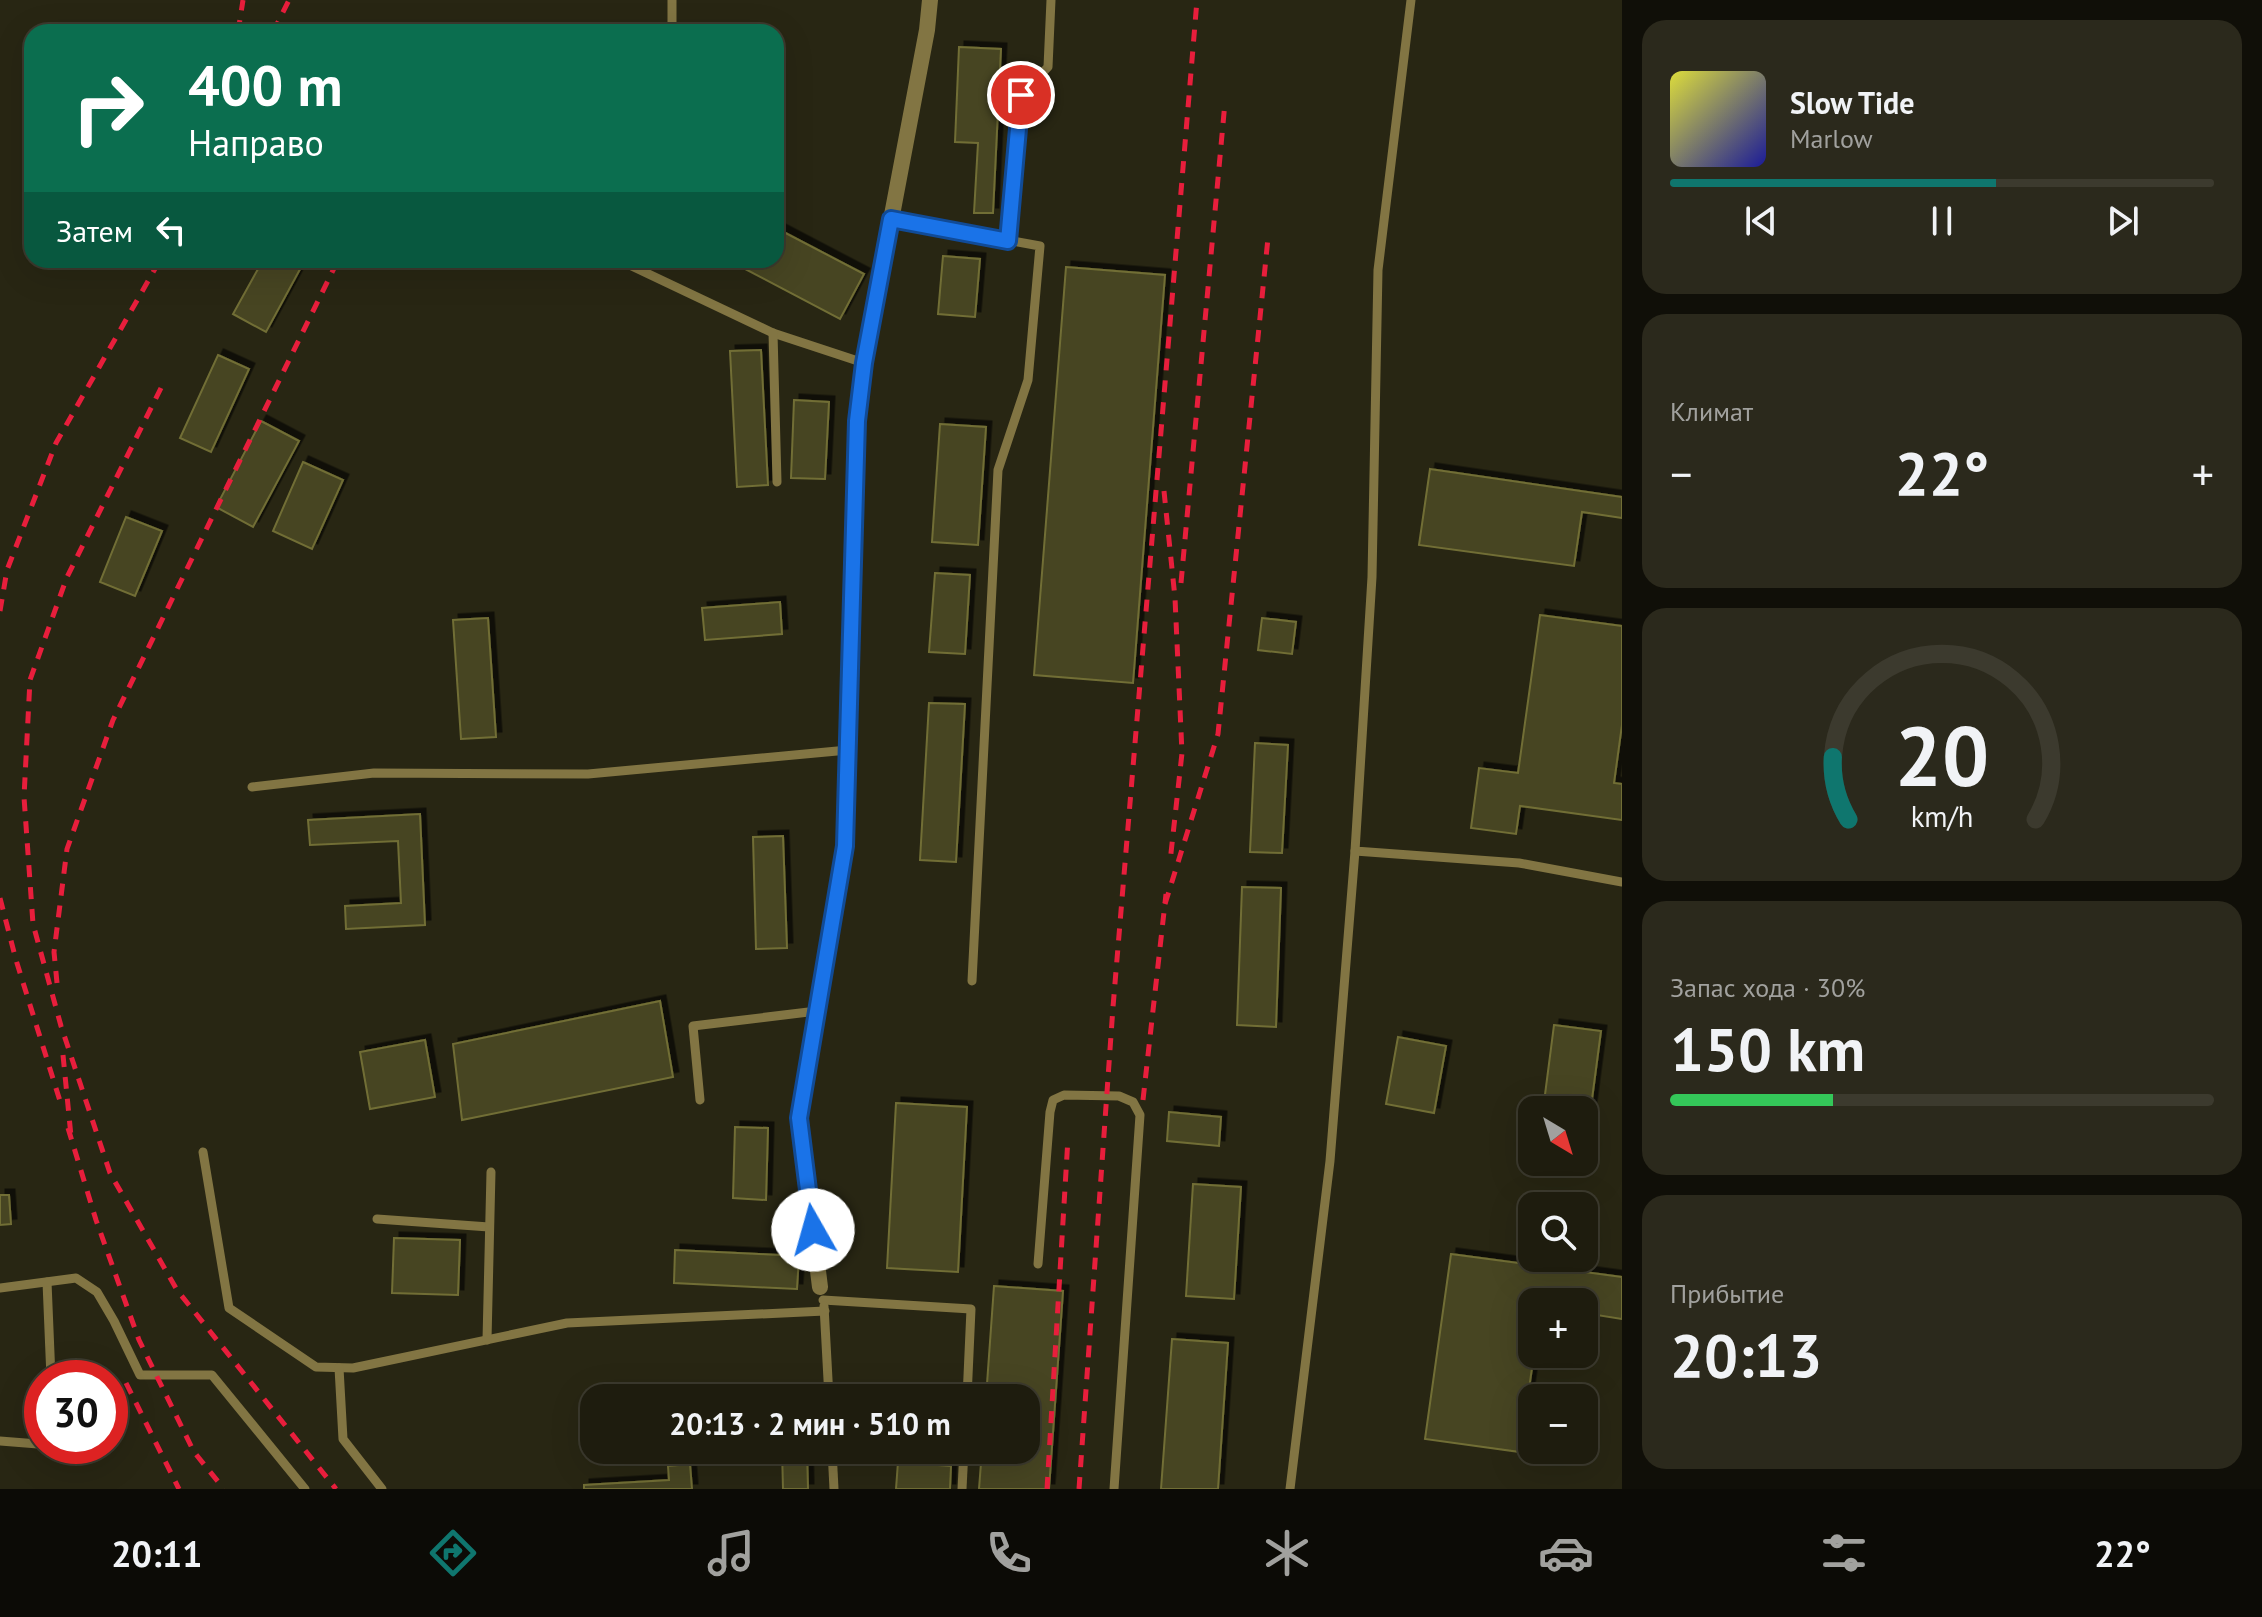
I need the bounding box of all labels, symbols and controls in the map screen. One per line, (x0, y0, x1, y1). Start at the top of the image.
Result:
text: 400 m (188, 49, 343, 121)
icon: right (56, 56, 160, 160)
pin (987, 61, 1055, 129)
icon: arrive (999, 73, 1043, 117)
text: Slow Tide (1790, 83, 1915, 122)
text: Направо (188, 119, 324, 166)
text: Marlow (1790, 122, 1873, 155)
icon: previous (1739, 199, 1783, 243)
icon: pause (1920, 199, 1964, 243)
icon: next (2101, 199, 2145, 243)
icon: left (149, 208, 193, 252)
text: Затем (56, 211, 133, 250)
text: Климат (1670, 395, 1753, 428)
text: 22° (1895, 434, 1989, 512)
text: − (1670, 445, 1692, 502)
text: + (2192, 445, 2214, 502)
text: 20 (1895, 701, 1989, 809)
text: km/h (1911, 799, 1973, 836)
text: Запас хода · 30% (1670, 971, 1865, 1004)
text: 150 km (1670, 1010, 1865, 1088)
north arrow (1518, 1096, 1598, 1176)
map controls (1518, 1096, 1598, 1464)
position arrow (771, 1188, 855, 1272)
button: search (1518, 1192, 1598, 1272)
text: Прибытие (1670, 1277, 1784, 1310)
button: + (1518, 1288, 1598, 1368)
text: 20:13 (1670, 1316, 1822, 1394)
speed limit sign: 30 (24, 1360, 128, 1464)
button: − (1518, 1384, 1598, 1464)
text: 20:13 · 2 мин · 510 m (669, 1404, 951, 1443)
icon: directions (425, 1525, 481, 1581)
icon: music (703, 1525, 759, 1581)
icon: phone (981, 1525, 1037, 1581)
icon: climate (1259, 1525, 1315, 1581)
icon: car (1538, 1525, 1594, 1581)
icon: filters (1816, 1525, 1872, 1581)
text: 20:11 (111, 1530, 202, 1577)
text: 22° (2094, 1530, 2151, 1577)

